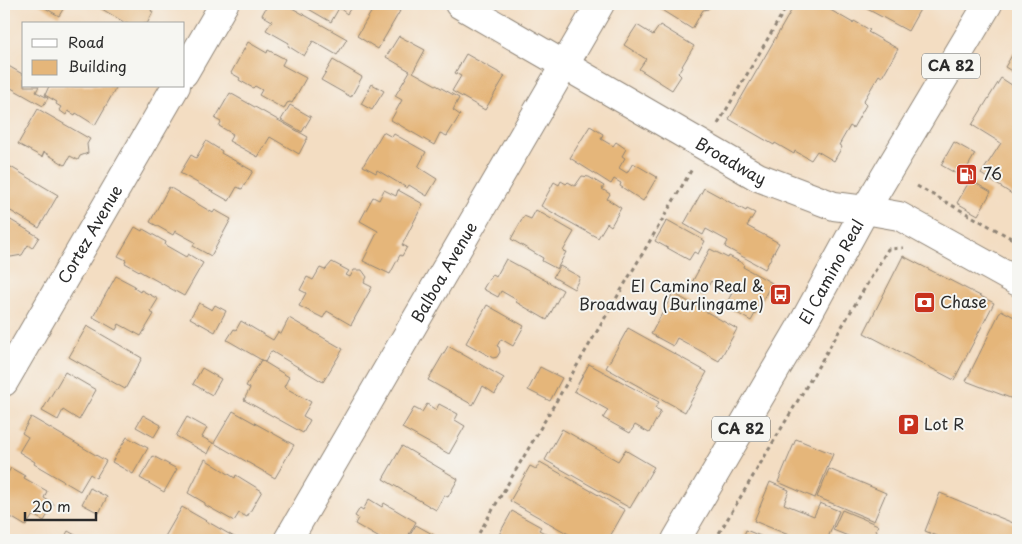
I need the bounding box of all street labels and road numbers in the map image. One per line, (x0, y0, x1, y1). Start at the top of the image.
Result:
road number: CA 82 (922, 54, 980, 78)
street label: Broadway (691, 130, 770, 190)
street label: Cortez Avenue (51, 180, 127, 287)
street label: El Camino Real (792, 214, 869, 328)
street label: Balboa Avenue (404, 216, 482, 327)
road number: CA 82 (712, 416, 770, 442)

